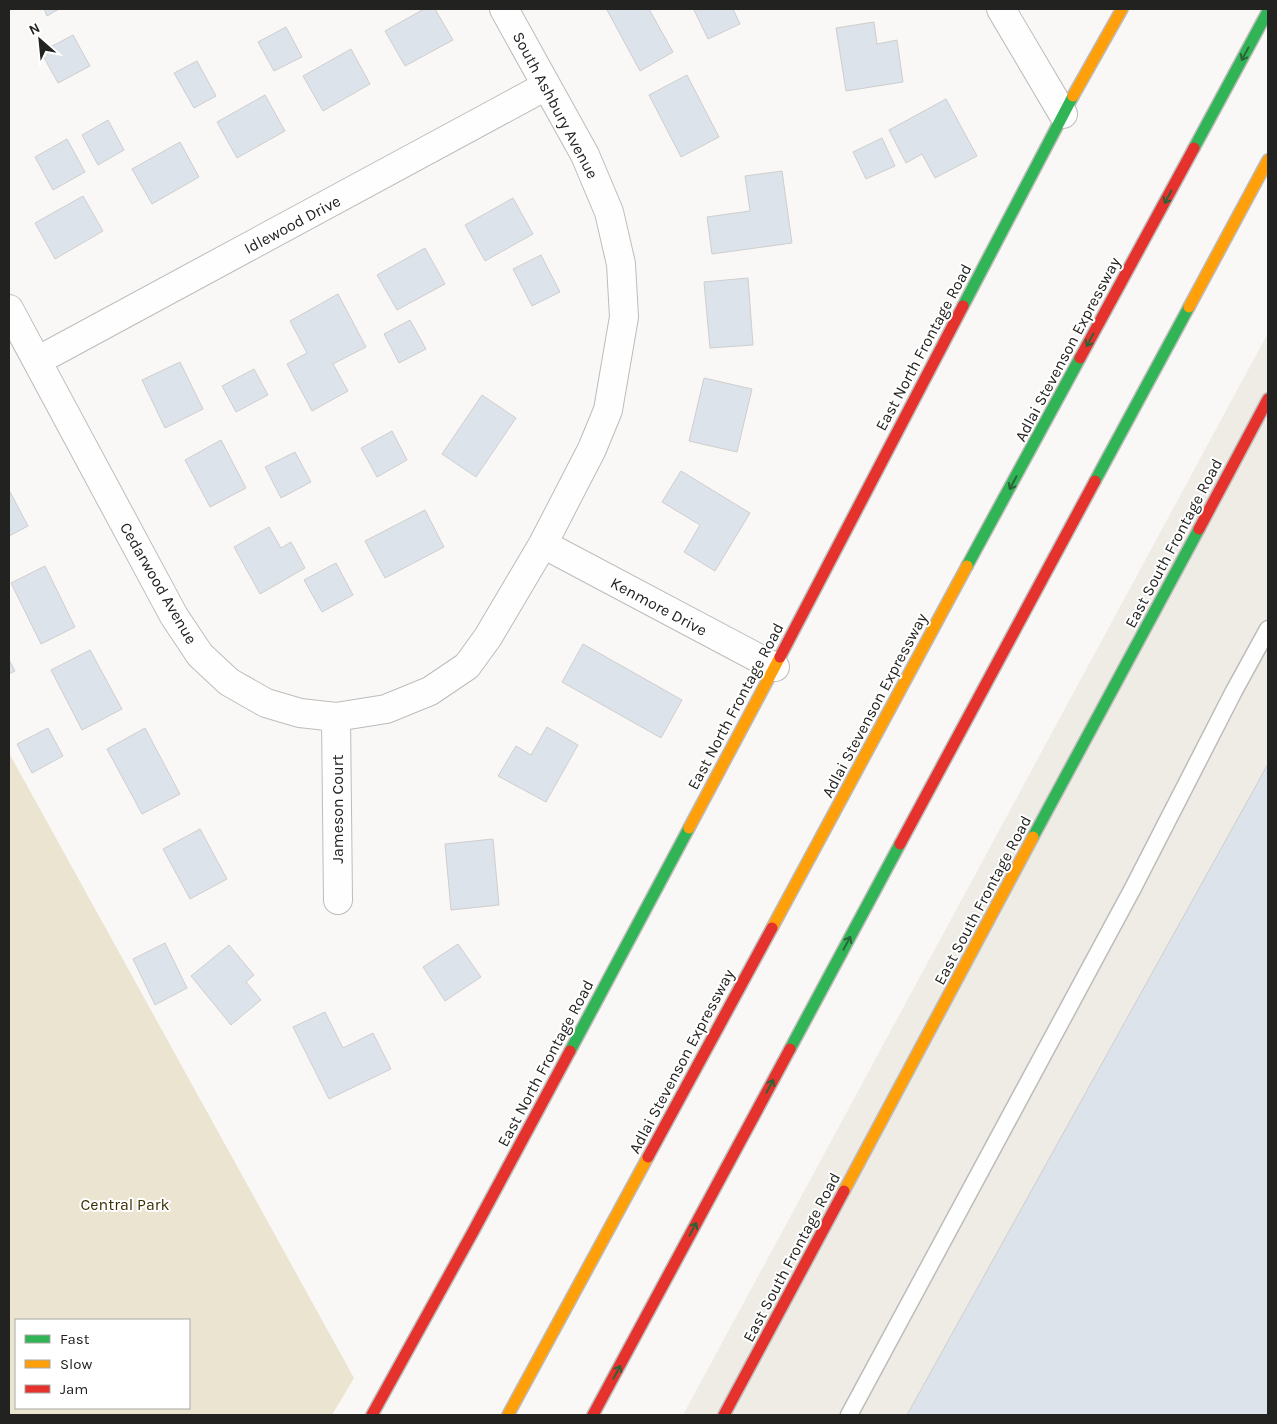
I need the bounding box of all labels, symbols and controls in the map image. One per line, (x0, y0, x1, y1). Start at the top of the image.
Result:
north arrow (15, 15, 65, 65)
text: N (26, 19, 43, 39)
street label: South Ashbury Avenue (509, 29, 602, 182)
one-way arrow (1240, 46, 1249, 61)
one-way arrow (1162, 189, 1172, 204)
street label: Idlewood Drive (241, 191, 344, 258)
street label: Adlai Stevenson Expressway (1011, 253, 1124, 445)
street label: East North Frontage Road (871, 261, 976, 434)
one-way arrow (1085, 332, 1095, 347)
street label: East South Frontage Road (1121, 455, 1226, 631)
one-way arrow (1008, 475, 1018, 490)
street label: Cedarwood Avenue (116, 519, 201, 647)
street label: Kenmore Drive (607, 573, 710, 640)
street label: Adlai Stevenson Expressway (818, 609, 931, 801)
street label: East North Frontage Road (683, 620, 788, 793)
street label: Jameson Court (328, 754, 347, 864)
street label: East South Frontage Road (930, 812, 1035, 988)
one-way arrow (843, 936, 852, 951)
street label: Adlai Stevenson Expressway (625, 965, 738, 1157)
street label: East North Frontage Road (493, 977, 598, 1150)
one-way arrow (766, 1079, 775, 1094)
street label: East South Frontage Road (739, 1169, 844, 1345)
park label: Central Park (80, 1195, 170, 1214)
one-way arrow (689, 1222, 699, 1237)
legend (15, 1319, 190, 1409)
text: Fast (60, 1330, 90, 1348)
text: Slow (60, 1355, 92, 1373)
one-way arrow (612, 1366, 622, 1380)
text: Jam (60, 1380, 88, 1398)

